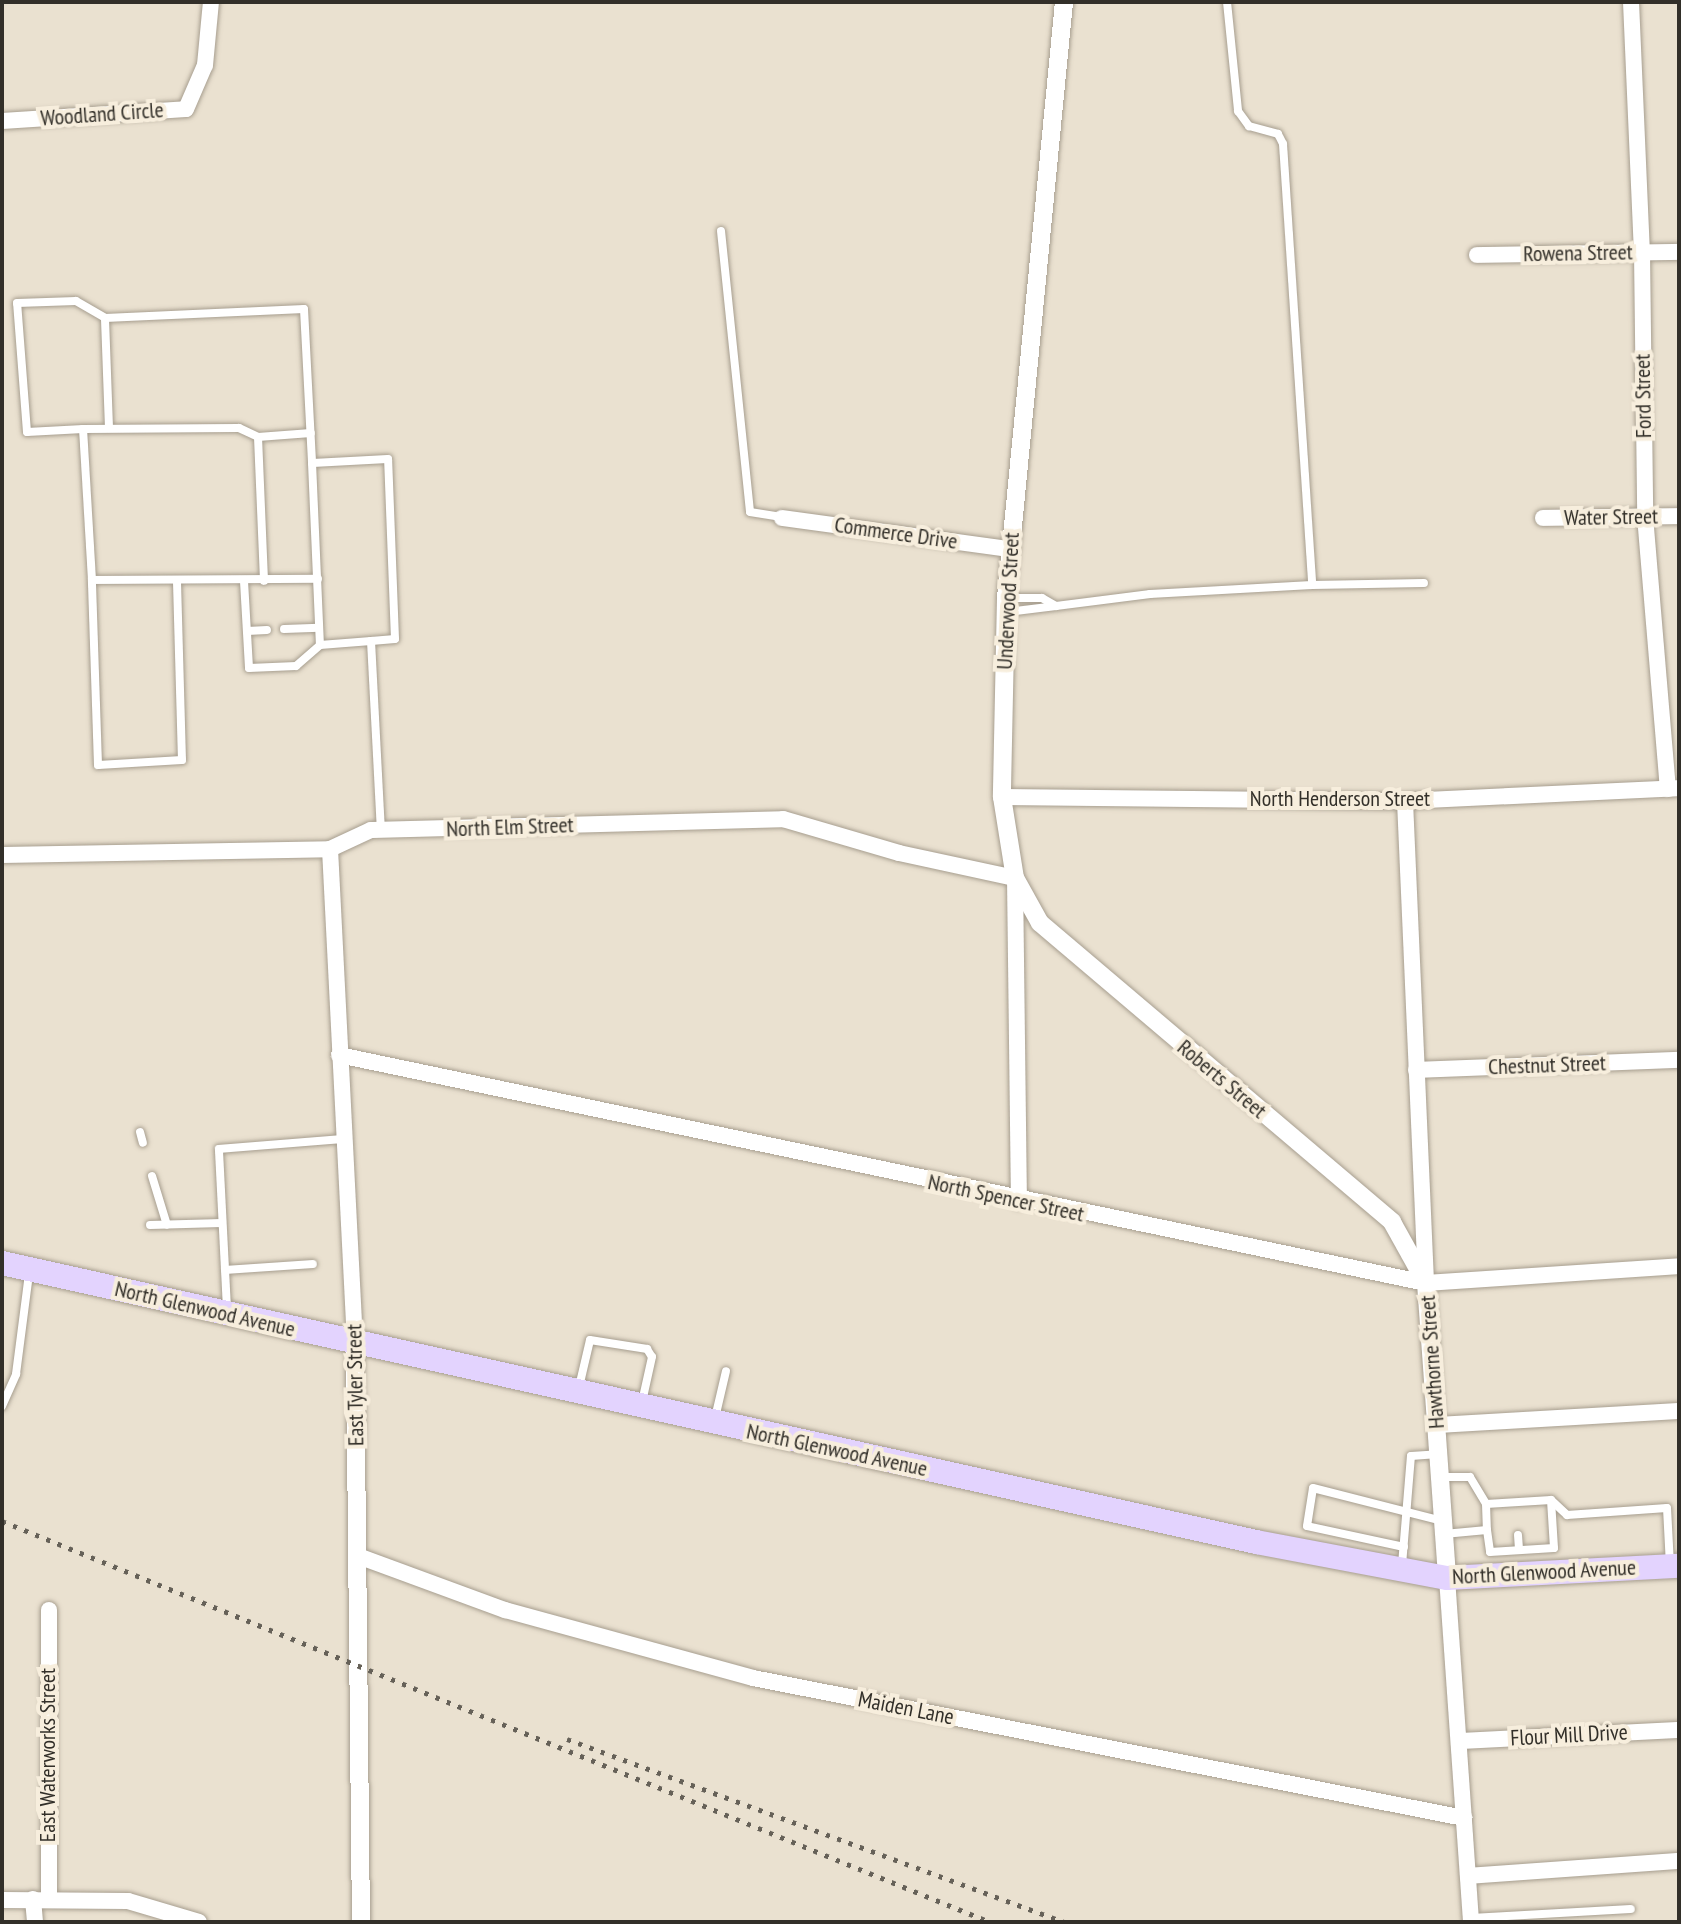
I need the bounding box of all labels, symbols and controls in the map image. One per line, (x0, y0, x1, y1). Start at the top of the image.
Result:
street label: Woodland Circle (40, 97, 164, 131)
street label: Rowena Street (1523, 239, 1633, 267)
street label: Ford Street (1629, 354, 1657, 438)
street label: Water Street (1564, 503, 1658, 531)
street label: Commerce Drive (833, 511, 959, 555)
street label: Underwood Street (991, 532, 1025, 670)
street label: North Henderson Street (1250, 786, 1430, 812)
street label: North Elm Street (446, 812, 574, 842)
street label: Roberts Street (1172, 1034, 1272, 1124)
street label: Chestnut Street (1488, 1050, 1606, 1080)
street label: North Spencer Street (926, 1169, 1086, 1227)
street label: North Glenwood Avenue (112, 1275, 298, 1343)
street label: Hawthorne Street (1414, 1294, 1450, 1430)
street label: East Tyler Street (341, 1323, 369, 1447)
street label: North Glenwood Avenue (744, 1418, 930, 1482)
street label: North Glenwood Avenue (1451, 1554, 1637, 1590)
street label: East Waterworks Street (35, 1668, 61, 1842)
street label: Maiden Lane (856, 1686, 956, 1730)
street label: Flour Mill Drive (1510, 1719, 1628, 1751)

